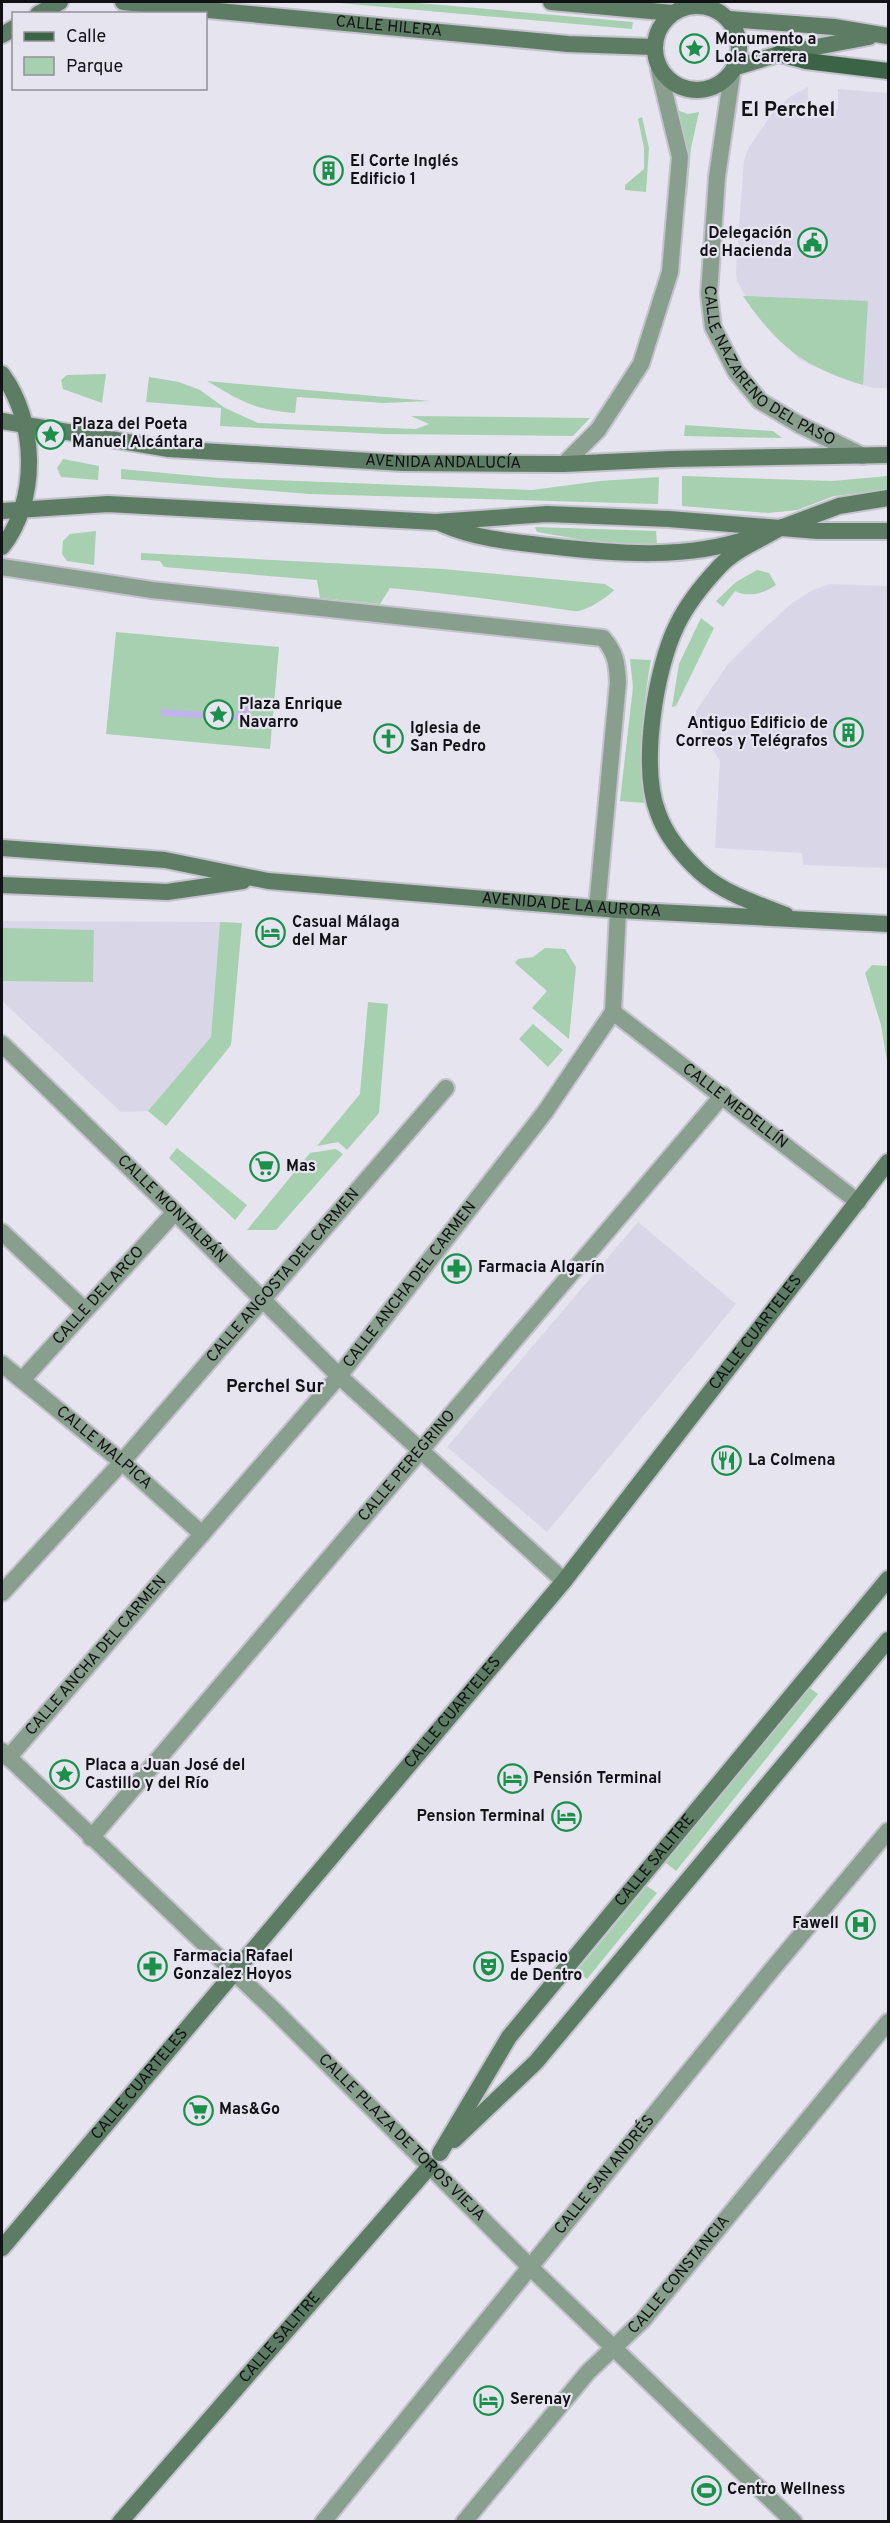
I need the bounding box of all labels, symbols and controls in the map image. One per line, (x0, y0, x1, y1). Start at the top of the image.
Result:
legend (12, 12, 207, 90)
street label: CALLE HILERA (335, 12, 443, 42)
text: Calle (66, 26, 106, 49)
place label: Monumento a Lola Carrera (715, 30, 816, 68)
place icon: Monumento a Lola Carrera (678, 33, 710, 65)
text: Parque (66, 56, 123, 79)
district label: El Perchel (741, 98, 835, 124)
place label: El Corte Inglés Edificio 1 (350, 152, 459, 190)
building icon: El Corte Inglés Edificio 1 (313, 155, 345, 187)
place label: Delegación de Hacienda (699, 224, 792, 262)
public building icon: Delegación de Hacienda (797, 227, 829, 259)
street label: CALLE NAZARENO DEL PASO (699, 285, 838, 451)
place label: Plaza del Poeta Manuel Alcántara (72, 415, 203, 453)
place icon: Plaza del Poeta Manuel Alcántara (35, 418, 67, 450)
street label: AVENIDA ANDALUCÍA (365, 451, 521, 474)
place label: Plaza Enrique Navarro (239, 695, 343, 733)
place icon: Plaza Enrique Navarro (202, 698, 234, 730)
place label: Antiguo Edificio de Correos y Telégrafos (675, 714, 828, 752)
building icon: Antiguo Edificio de Correos y Telégrafos (833, 717, 865, 749)
place label: Iglesia de San Pedro (410, 719, 486, 757)
church icon: Iglesia de San Pedro (373, 722, 405, 754)
street label: AVENIDA DE LA AURORA (481, 889, 662, 922)
place label: Casual Málaga del Mar (292, 913, 400, 951)
hotel icon: Casual Málaga del Mar (255, 916, 287, 948)
street label: CALLE MEDELLÍN (678, 1059, 791, 1154)
street label: CALLE MONTALBÁN (113, 1151, 231, 1268)
supermarket icon: Mas (249, 1151, 281, 1183)
place label: Mas (286, 1157, 316, 1177)
street label: CALLE ANGOSTA DEL CARMEN (202, 1185, 364, 1367)
street label: CALLE ANCHA DEL CARMEN (339, 1198, 481, 1372)
street label: CALLE DEL ARCO (49, 1242, 149, 1349)
pharmacy icon: Farmacia Algarín (441, 1252, 473, 1284)
place label: Farmacia Algarín (478, 1258, 605, 1278)
street label: CALLE CUARTELES (705, 1271, 807, 1394)
district label: Perchel Sur (226, 1376, 324, 1399)
street label: CALLE MALPICA (52, 1402, 156, 1494)
street label: CALLE PEREGRINO (354, 1406, 460, 1526)
restaurant icon: La Colmena (711, 1445, 743, 1477)
place label: La Colmena (748, 1451, 835, 1471)
street label: CALLE ANCHA DEL CARMEN (21, 1572, 171, 1740)
street label: CALLE CUARTELES (400, 1653, 506, 1773)
place label: Placa a Juan José del Castillo y del Río (85, 1756, 245, 1794)
place icon: Placa a Juan José del Castillo y del Río (48, 1759, 80, 1791)
hotel icon: Pensión Terminal (496, 1763, 528, 1795)
place label: Pensión Terminal (533, 1769, 662, 1789)
hotel icon: Pension Terminal (550, 1801, 582, 1833)
place label: Pension Terminal (416, 1807, 545, 1827)
street label: CALLE SALITRE (611, 1810, 699, 1911)
hospital icon: Fawell (844, 1908, 876, 1940)
place label: Fawell (792, 1914, 839, 1934)
place label: Farmacia Rafael Gonzalez Hoyos (173, 1947, 293, 1985)
place label: Espacio de Dentro (510, 1948, 582, 1986)
pharmacy icon: Farmacia Rafael Gonzalez Hoyos (136, 1950, 168, 1982)
theatre icon: Espacio de Dentro (473, 1951, 505, 1983)
street label: CALLE CUARTELES (87, 2024, 193, 2144)
street label: CALLE PLAZA DE TOROS VIEJA (314, 2050, 489, 2226)
supermarket icon: Mas&Go (182, 2094, 214, 2126)
place label: Mas&Go (219, 2100, 280, 2120)
street label: CALLE SAN ANDRÉS (550, 2111, 659, 2239)
street label: CALLE CONSTANCIA (624, 2212, 735, 2339)
street label: CALLE SALITRE (235, 2288, 325, 2388)
hotel icon: Serenay (473, 2384, 505, 2416)
place label: Serenay (510, 2390, 571, 2410)
sports icon: Centro Wellness (690, 2474, 722, 2506)
place label: Centro Wellness (727, 2480, 846, 2500)

